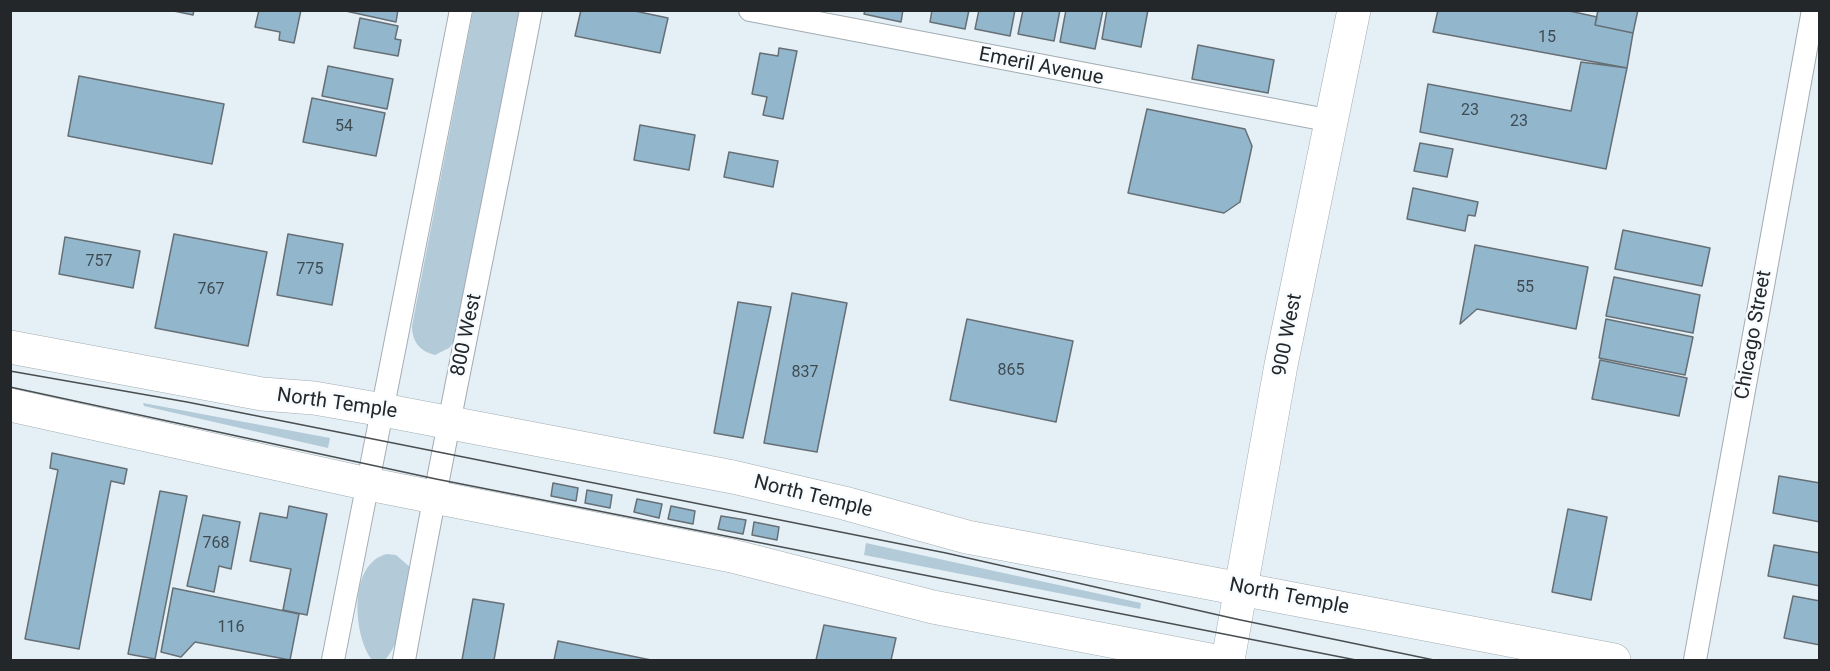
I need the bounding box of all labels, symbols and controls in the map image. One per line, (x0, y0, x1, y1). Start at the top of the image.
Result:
house number: 15 (1538, 28, 1556, 48)
street label: Emeril Avenue (977, 43, 1105, 91)
house number: 23 (1461, 101, 1479, 121)
house number: 23 (1510, 112, 1528, 132)
house number: 54 (335, 117, 353, 137)
house number: 757 (86, 252, 112, 272)
house number: 775 (297, 260, 323, 280)
street label: Chicago Street (1731, 269, 1777, 401)
house number: 55 (1516, 278, 1534, 298)
house number: 767 (198, 280, 224, 300)
street label: 800 West (447, 292, 487, 378)
street label: 900 West (1268, 292, 1308, 378)
house number: 865 (998, 361, 1024, 381)
house number: 837 (792, 363, 818, 383)
street label: North Temple (275, 384, 399, 424)
street label: North Temple (751, 471, 875, 523)
house number: 768 (203, 534, 229, 554)
street label: North Temple (1227, 574, 1351, 620)
house number: 116 (218, 618, 244, 638)

